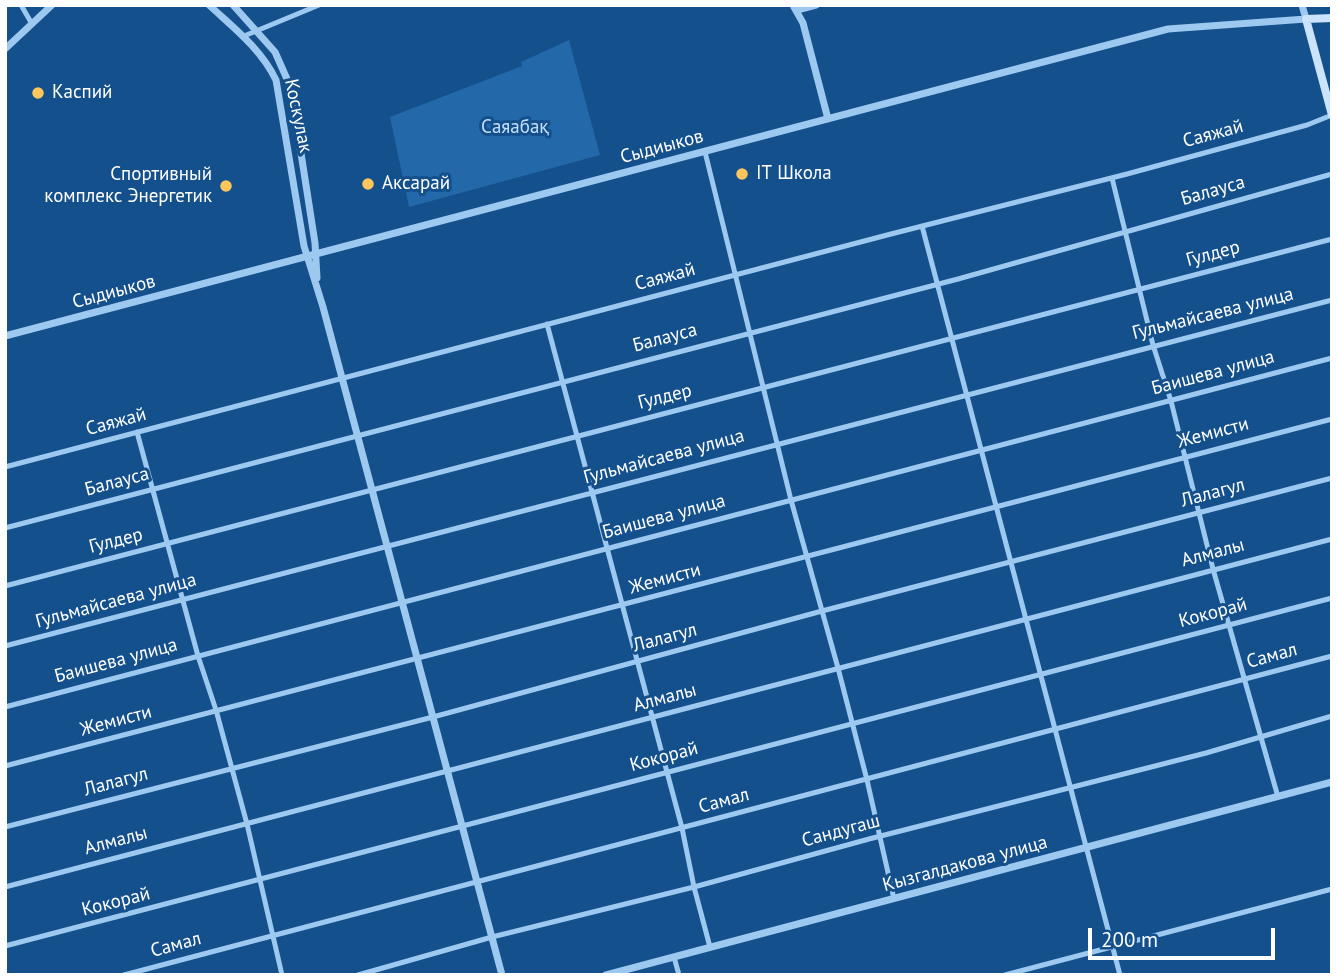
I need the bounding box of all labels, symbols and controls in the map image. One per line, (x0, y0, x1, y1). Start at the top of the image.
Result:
street label: Коскулак (279, 77, 317, 155)
place label: Каспий (52, 82, 112, 104)
marker: Каспий (30, 85, 46, 101)
street label: Саяжай (1180, 115, 1246, 153)
park label: Саяабақ (481, 117, 549, 139)
street label: Сыдиыков (618, 125, 706, 169)
place label: IT Школа (756, 163, 832, 185)
place label: Спортивный комплекс Энергетик (44, 164, 212, 208)
marker: IT Школа (734, 166, 750, 182)
street label: Балауса (1178, 171, 1248, 211)
place label: Аксарай (382, 173, 450, 195)
marker: Аксарай (360, 176, 376, 192)
marker: Спортивный комплекс Энергетик (218, 178, 234, 194)
street label: Гулдер (1184, 236, 1242, 272)
street label: Саяжай (632, 258, 698, 296)
street label: Сыдиыков (70, 270, 158, 314)
street label: Гульмайсаева улица (1130, 283, 1296, 345)
street label: Балауса (630, 319, 700, 357)
street label: Баишева улица (1149, 346, 1277, 400)
street label: Гулдер (636, 379, 694, 415)
street label: Саяжай (83, 403, 149, 441)
street label: Жемисти (1175, 413, 1251, 453)
street label: Гульмайсаева улица (581, 425, 747, 489)
street label: Балауса (82, 463, 152, 501)
street label: Лалагул (1178, 474, 1248, 512)
street label: Баишева улица (600, 490, 728, 544)
street label: Гулдер (87, 523, 145, 559)
street label: Алмалы (1179, 534, 1247, 572)
street label: Жемисти (627, 559, 703, 599)
street label: Гульмайсаева улица (33, 569, 199, 633)
street label: Кокорай (1176, 593, 1250, 633)
street label: Лалагул (630, 619, 700, 657)
street label: Баишева улица (52, 634, 180, 688)
street label: Самал (1244, 638, 1300, 674)
street label: Алмалы (631, 679, 699, 717)
street label: Жемисти (78, 701, 154, 741)
street label: Кокорай (627, 737, 701, 777)
street label: Лалагул (81, 763, 151, 801)
street label: Самал (696, 783, 752, 819)
street label: Сандугаш (799, 810, 883, 852)
street label: Алмалы (82, 822, 150, 860)
street label: Кызгалдакова улица (880, 831, 1050, 897)
street label: Кокорай (79, 883, 153, 921)
scale bar (1092, 914, 1279, 958)
text: 200 m (1101, 926, 1158, 953)
street label: Самал (148, 927, 204, 963)

